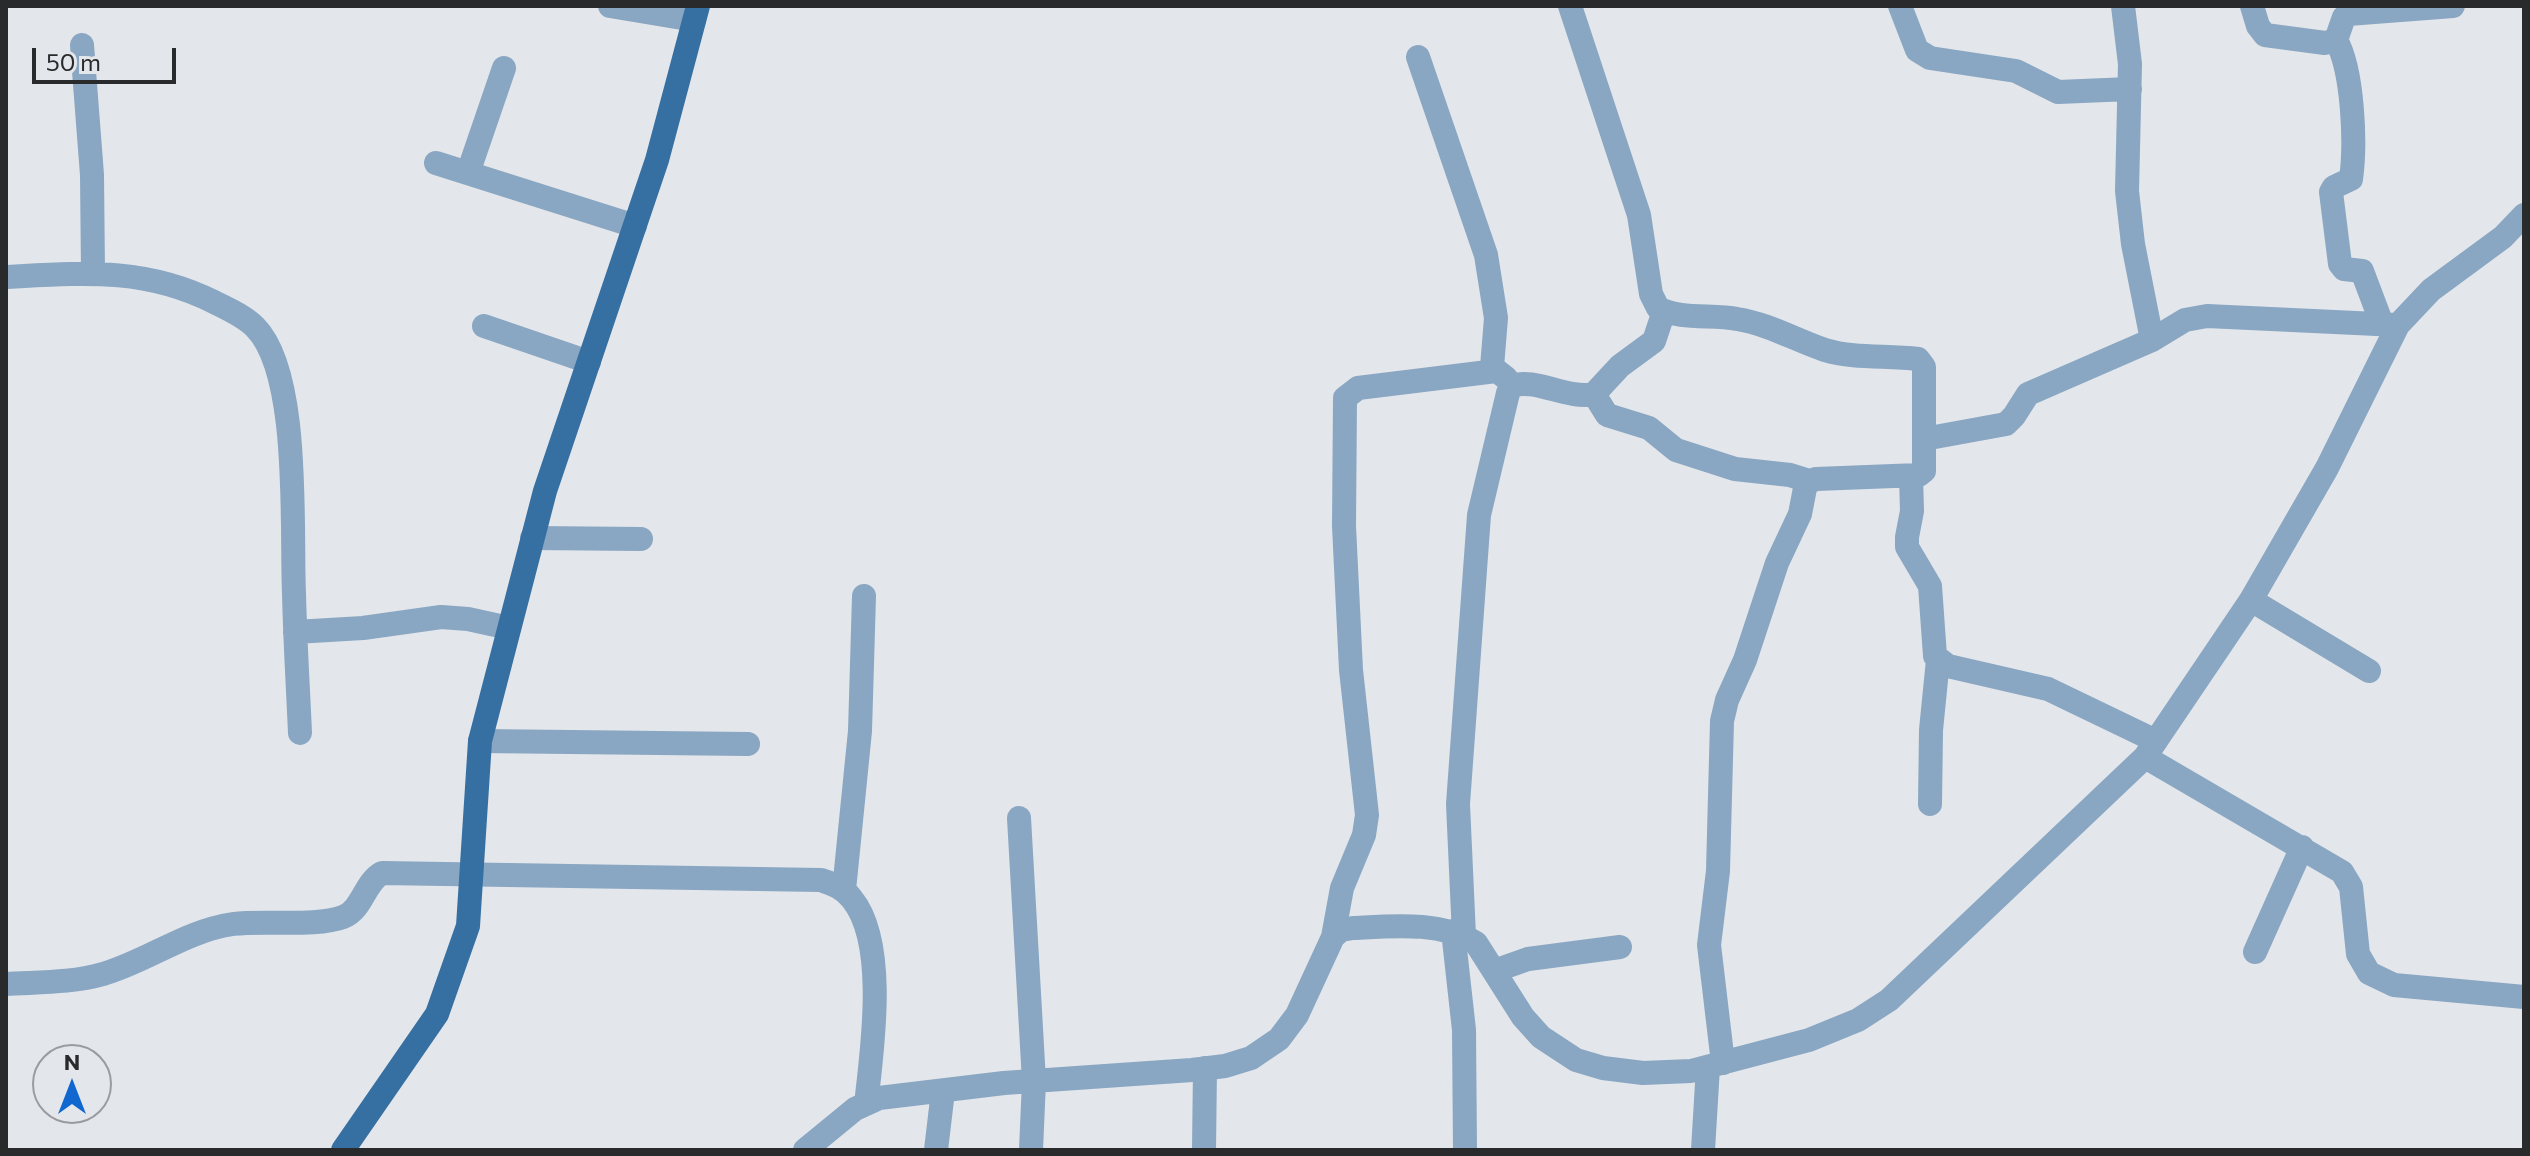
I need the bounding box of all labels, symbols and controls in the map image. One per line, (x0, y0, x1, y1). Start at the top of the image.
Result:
scale bar (36, 32, 180, 82)
text: 50 m (46, 47, 101, 76)
north arrow (32, 1044, 112, 1124)
text: N (64, 1048, 80, 1075)

